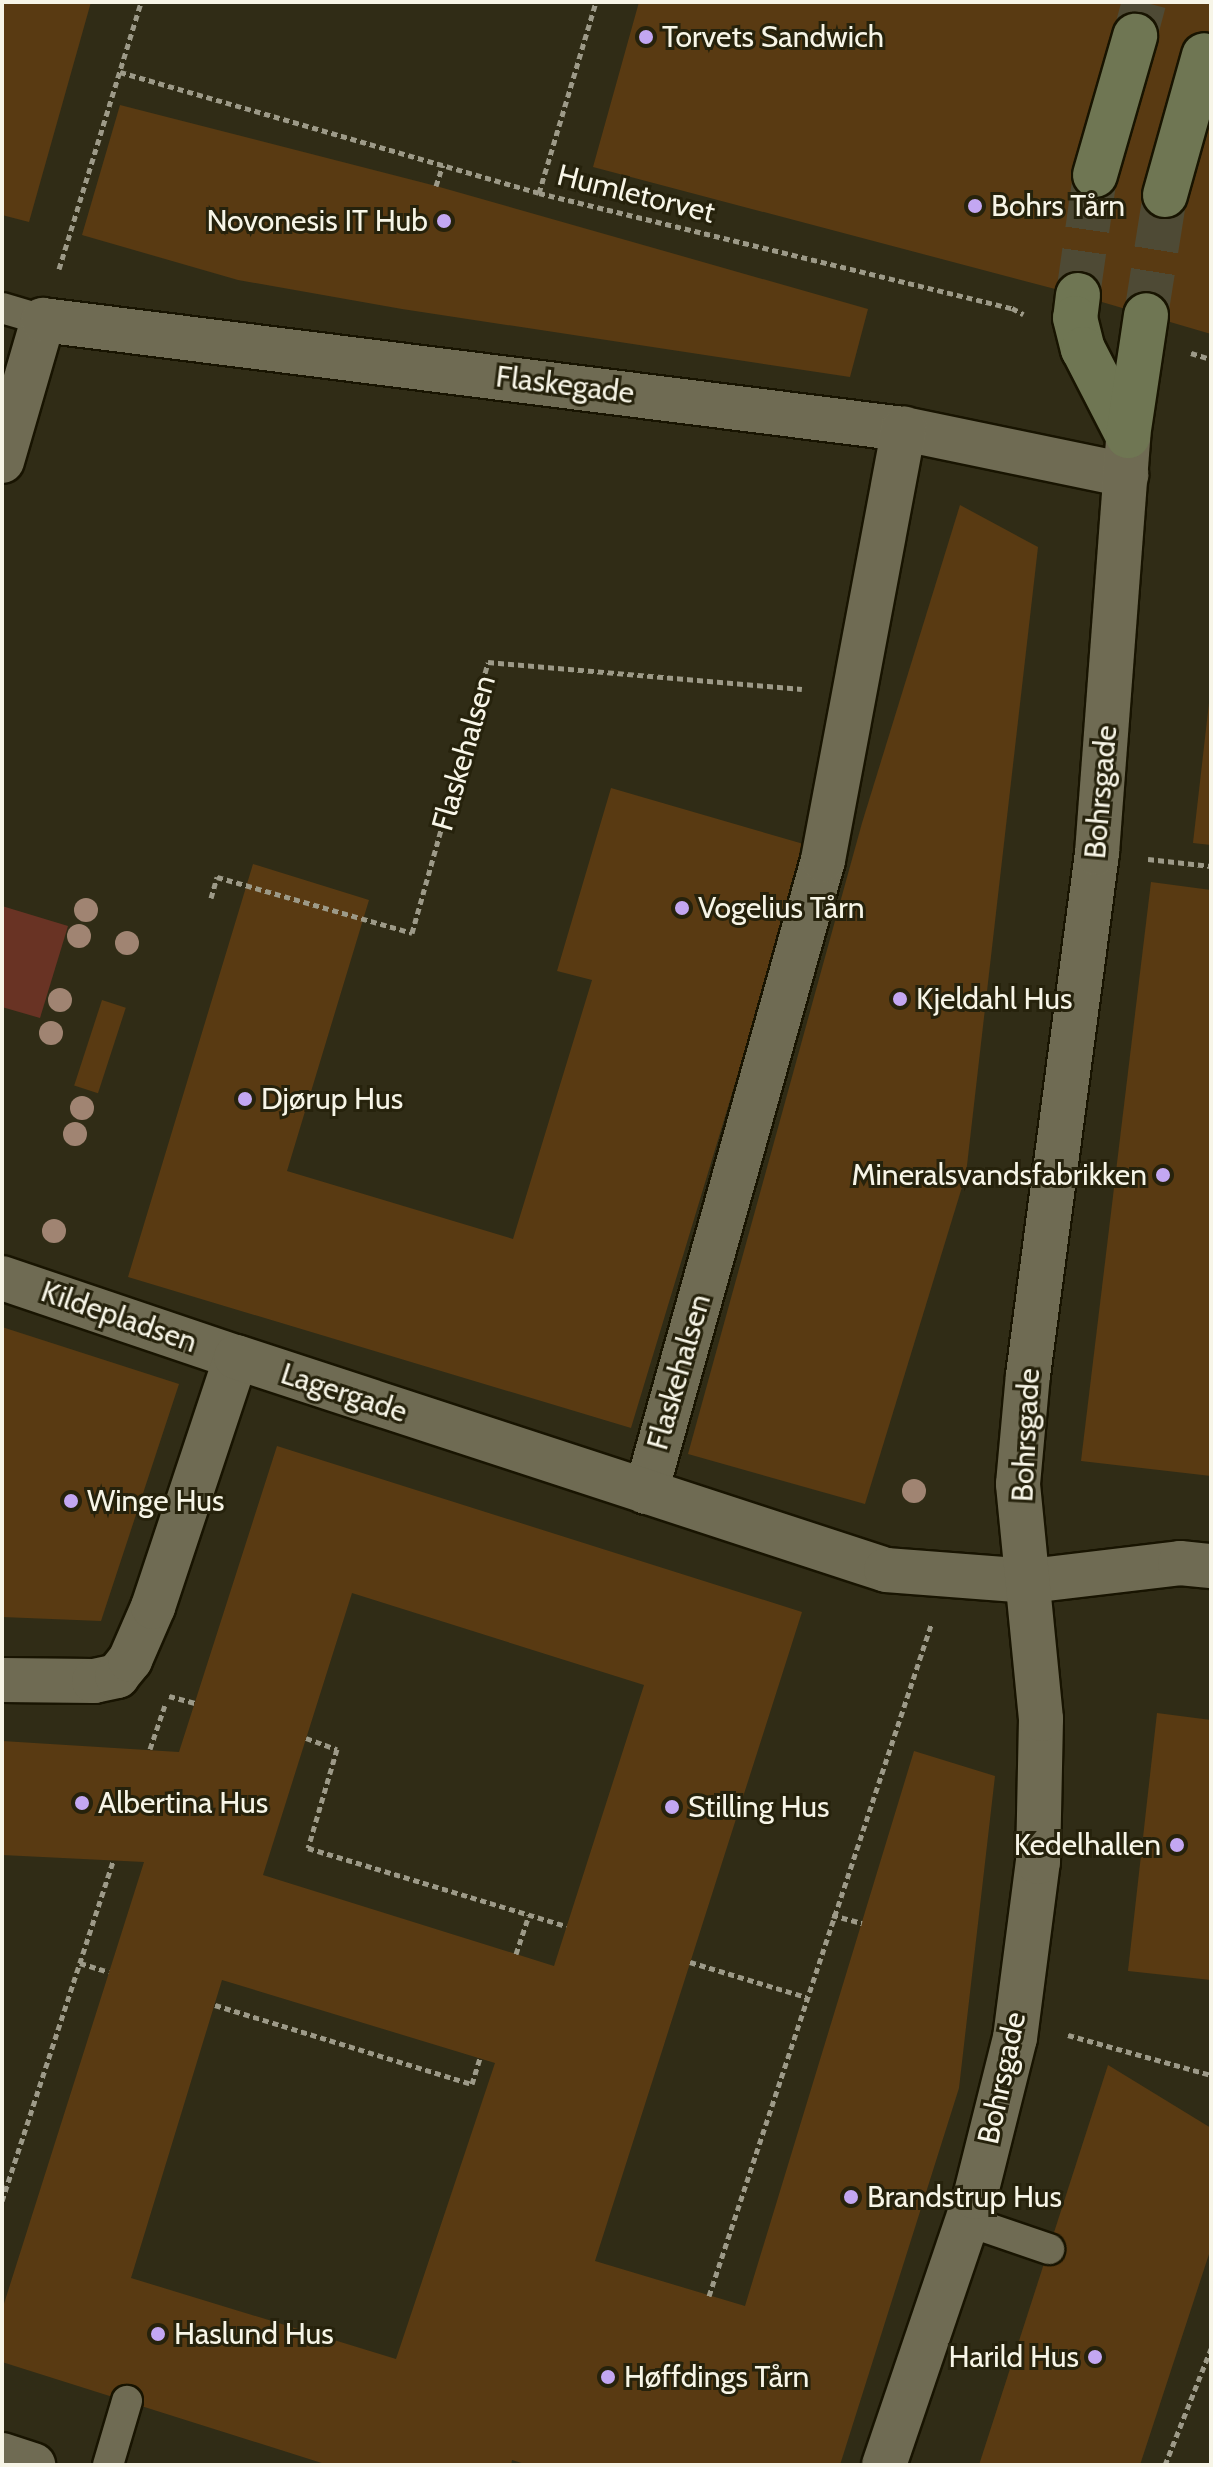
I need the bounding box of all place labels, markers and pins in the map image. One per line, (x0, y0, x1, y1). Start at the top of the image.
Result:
place label: Torvets Sandwich (662, 19, 884, 55)
marker: Torvets Sandwich (637, 28, 655, 46)
place label: Bohrs Tårn (991, 188, 1125, 224)
marker: Bohrs Tårn (966, 197, 984, 215)
place label: Novonesis IT Hub (206, 203, 428, 239)
marker: Novonesis IT Hub (435, 212, 453, 230)
place label: Vogelius Tårn (698, 890, 864, 926)
marker: Vogelius Tårn (673, 899, 691, 917)
place label: Kjeldahl Hus (916, 981, 1072, 1017)
marker: Kjeldahl Hus (891, 990, 909, 1008)
place label: Djørup Hus (261, 1081, 403, 1117)
marker: Djørup Hus (236, 1090, 254, 1108)
place label: Mineralsvandsfabrikken (851, 1157, 1147, 1193)
marker: Mineralsvandsfabrikken (1154, 1166, 1172, 1184)
place label: Winge Hus (87, 1483, 224, 1519)
marker: Winge Hus (62, 1492, 80, 1510)
place label: Albertina Hus (98, 1785, 268, 1821)
place label: Stilling Hus (688, 1789, 830, 1825)
marker: Albertina Hus (73, 1794, 91, 1812)
marker: Stilling Hus (663, 1798, 681, 1816)
place label: Kedelhallen (1014, 1827, 1161, 1863)
marker: Kedelhallen (1168, 1836, 1186, 1854)
place label: Brandstrup Hus (867, 2179, 1062, 2215)
marker: Brandstrup Hus (842, 2188, 860, 2206)
place label: Haslund Hus (174, 2316, 334, 2352)
marker: Haslund Hus (149, 2325, 167, 2343)
place label: Harild Hus (949, 2339, 1079, 2375)
marker: Harild Hus (1086, 2348, 1104, 2366)
place label: Høffdings Tårn (624, 2359, 809, 2395)
marker: Høffdings Tårn (599, 2368, 617, 2386)

